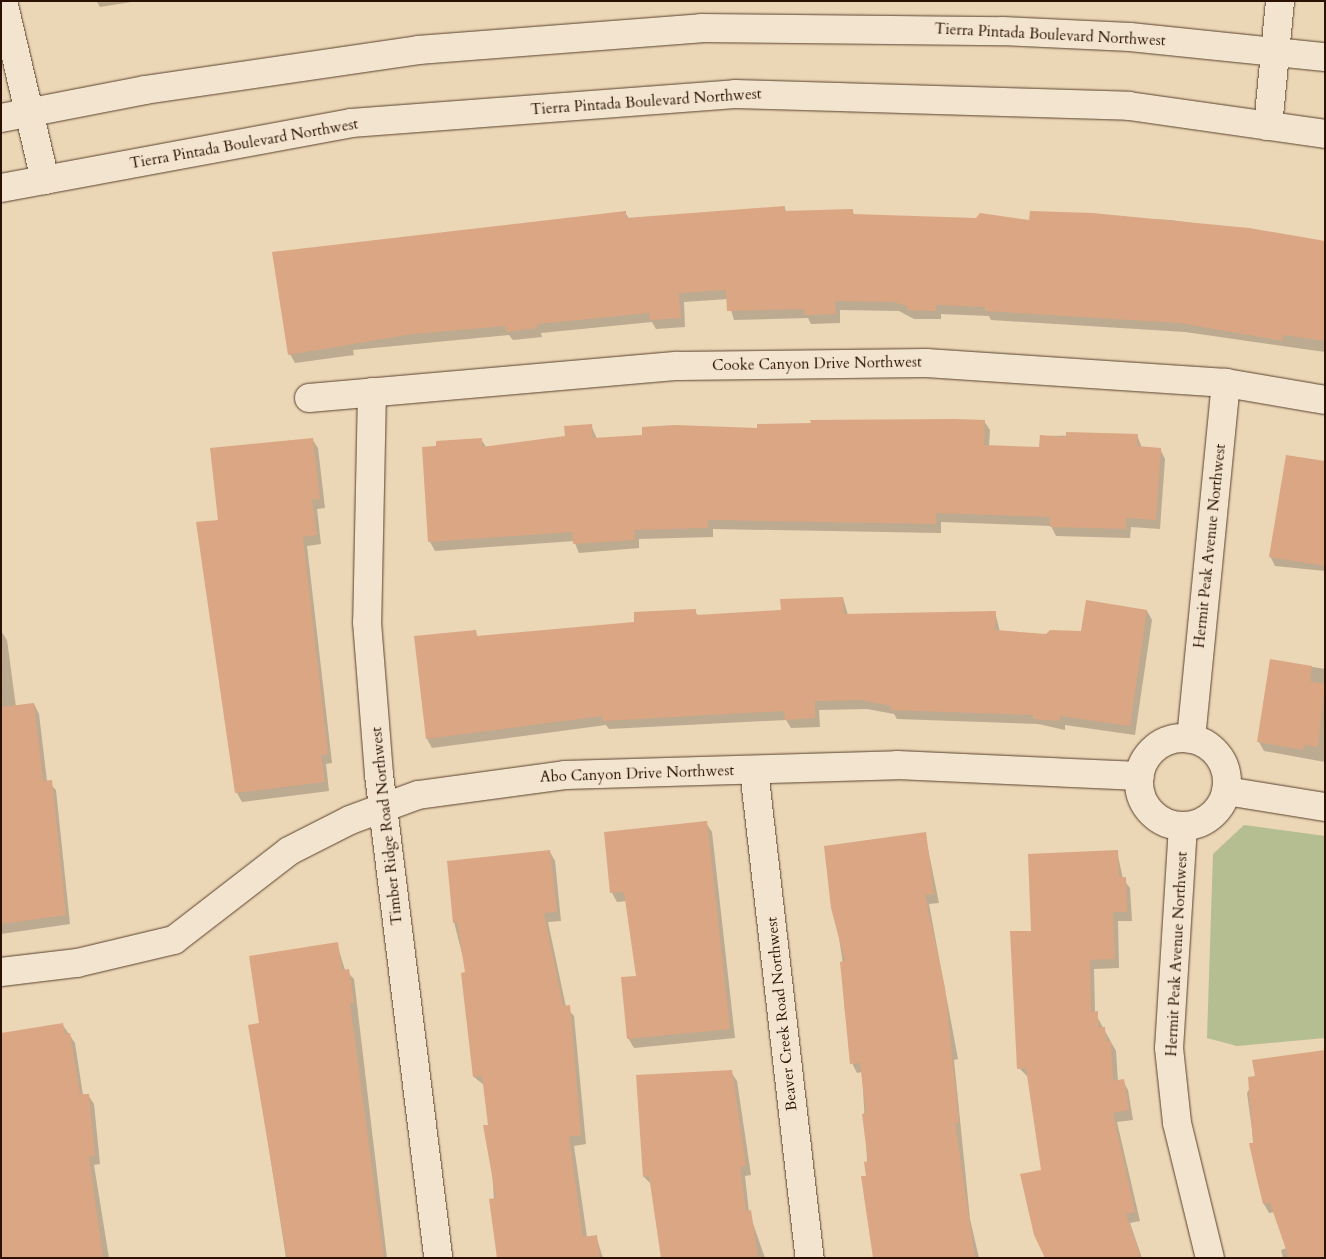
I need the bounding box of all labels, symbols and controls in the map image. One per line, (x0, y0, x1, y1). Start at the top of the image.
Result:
street label: Tierra Pintada Boulevard Northwest (934, 20, 1166, 50)
street label: Tierra Pintada Boulevard Northwest (530, 85, 762, 119)
street label: Tierra Pintada Boulevard Northwest (128, 115, 360, 173)
street label: Cooke Canyon Drive Northwest (712, 353, 922, 375)
street label: Hermit Peak Avenue Northwest (1190, 443, 1230, 649)
street label: Timber Ridge Road Northwest (368, 726, 406, 926)
street label: Abo Canyon Drive Northwest (540, 762, 734, 786)
street label: Hermit Peak Avenue Northwest (1163, 851, 1191, 1057)
street label: Beaver Creek Road Northwest (763, 916, 801, 1112)

